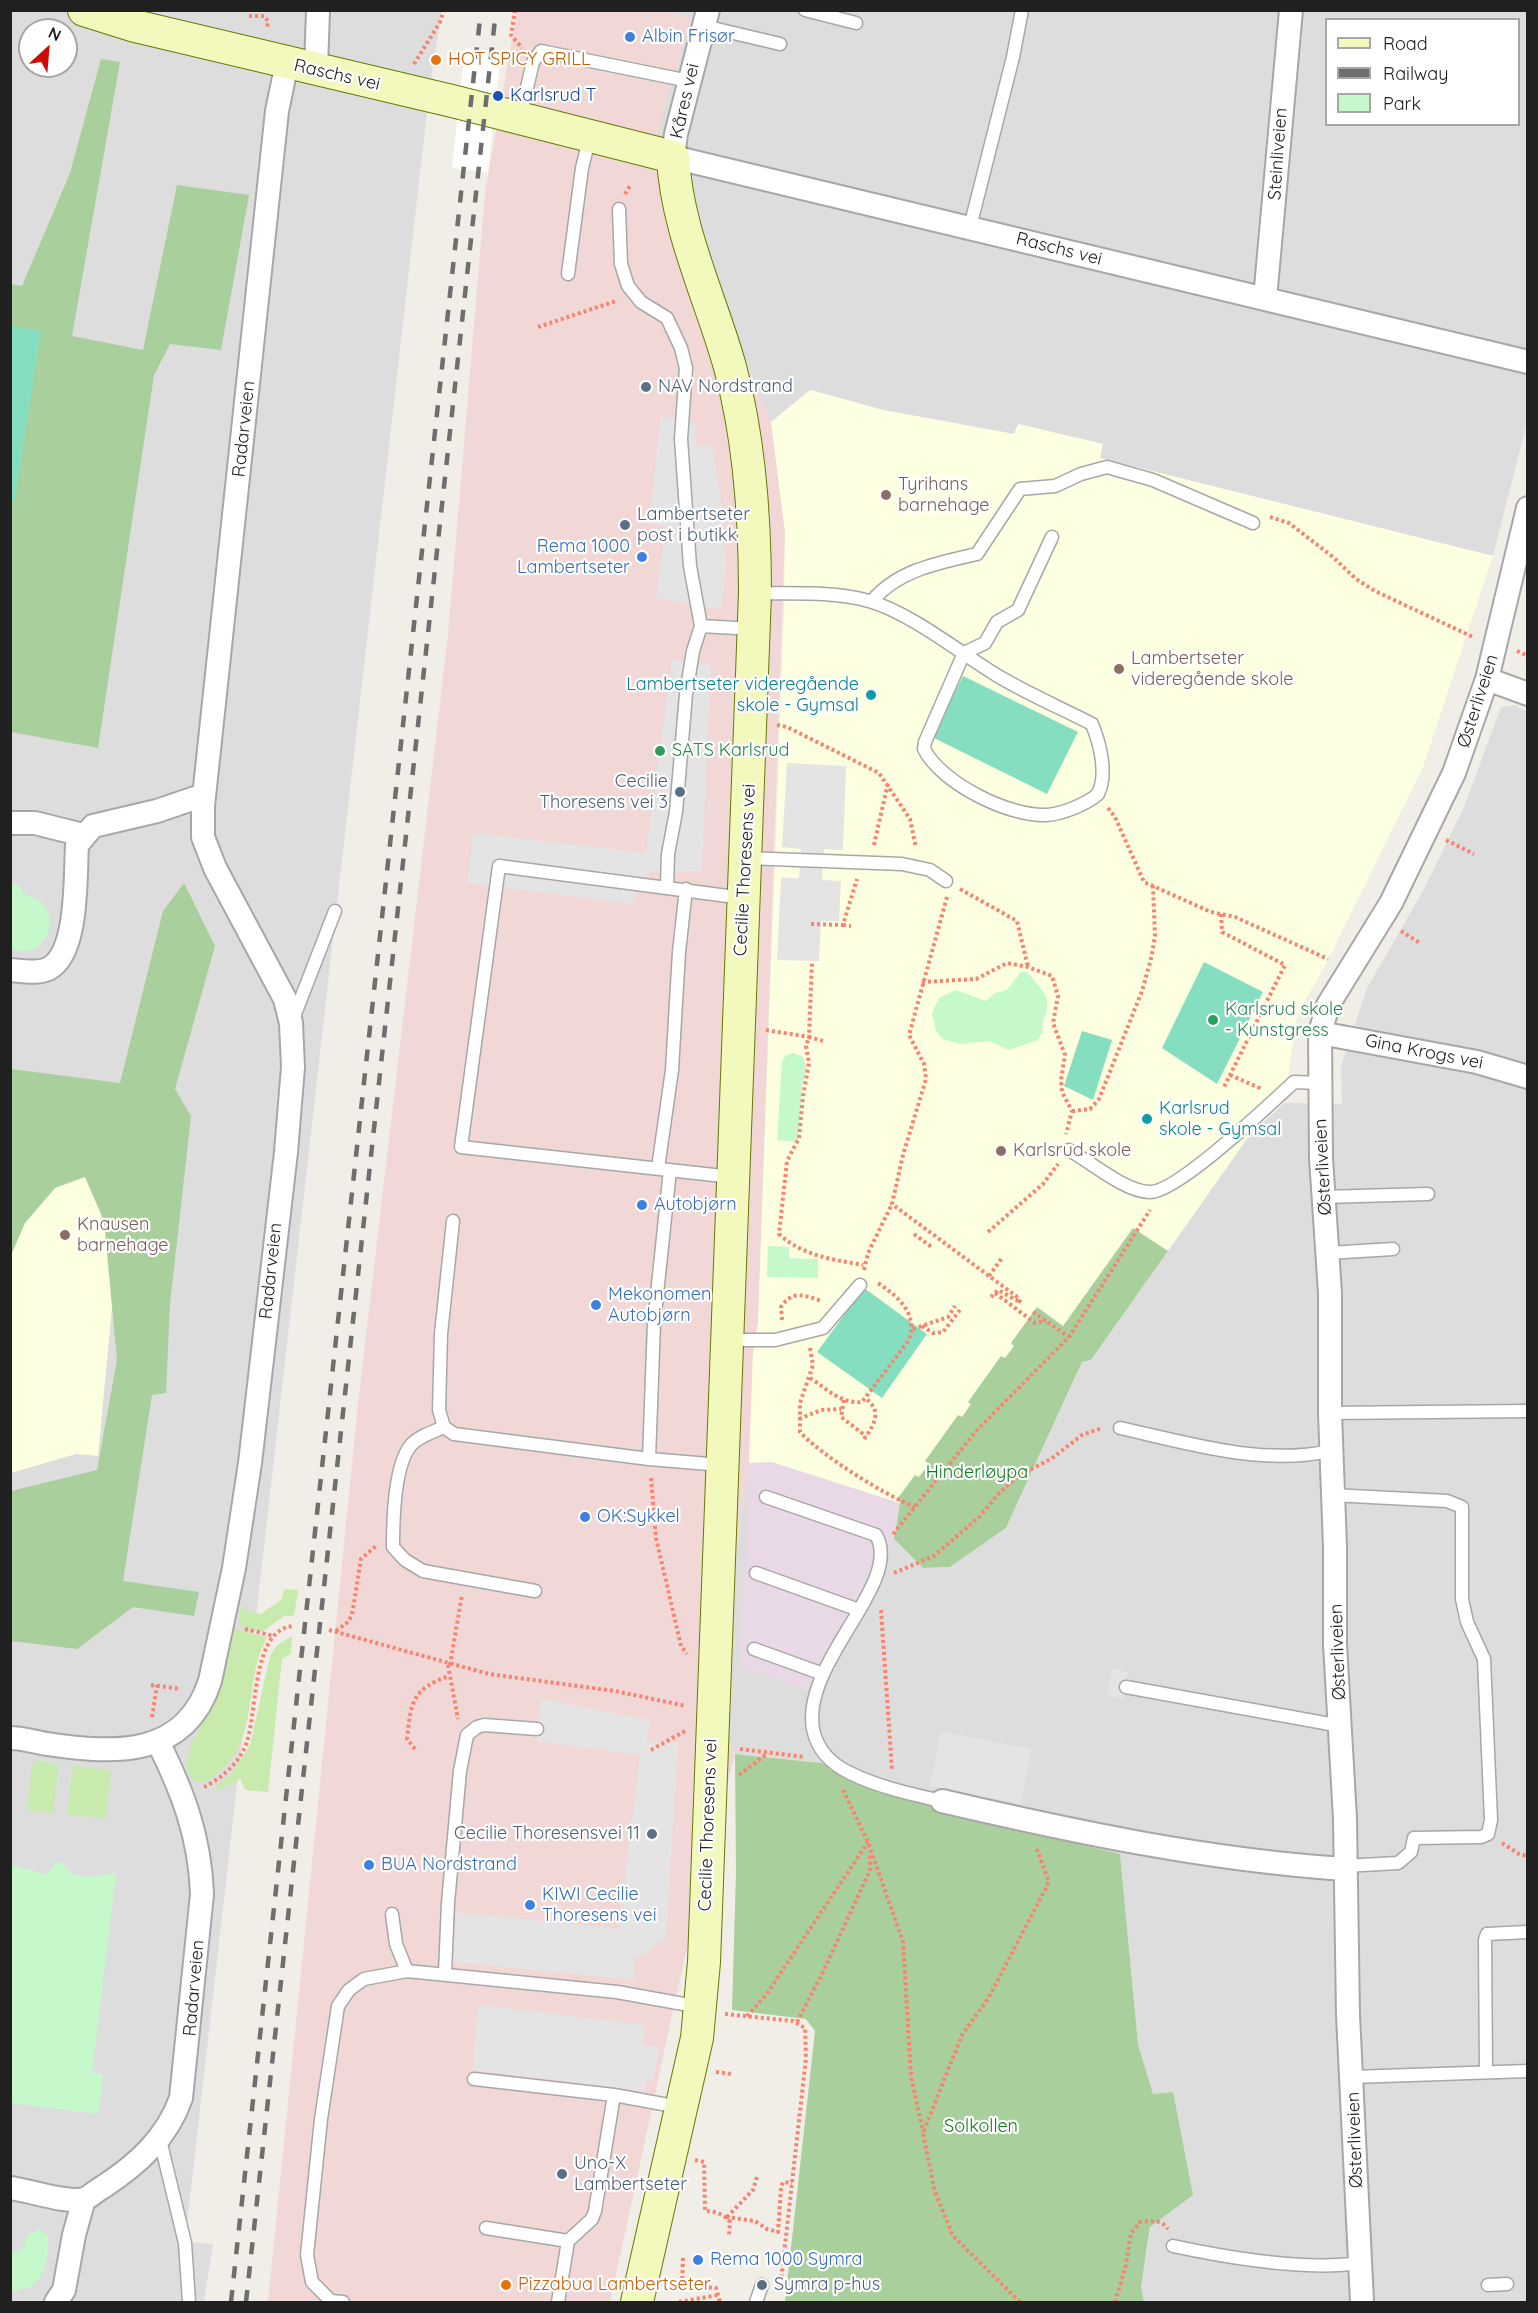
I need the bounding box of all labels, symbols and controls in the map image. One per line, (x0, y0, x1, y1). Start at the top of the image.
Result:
north arrow (18, 18, 78, 78)
legend (1325, 18, 1520, 126)
text: N (45, 22, 65, 45)
place label: Albin Frisør (642, 26, 735, 48)
marker: Albin Frisør (623, 30, 637, 44)
text: Road (1383, 32, 1428, 55)
place label: HOT SPICY GRILL (448, 49, 590, 71)
marker: HOT SPICY GRILL (429, 53, 443, 67)
street label: Raschs vei (292, 55, 382, 95)
street label: Kåres vei (666, 61, 704, 141)
text: Railway (1383, 62, 1449, 85)
place label: Karlsrud T (510, 85, 596, 107)
marker: Karlsrud T (491, 89, 505, 103)
text: Park (1383, 92, 1421, 115)
street label: Steinliveien (1264, 107, 1292, 201)
street label: Raschs vei (1014, 228, 1104, 270)
place label: NAV Nordstrand (658, 376, 793, 398)
street label: Radarveien (228, 380, 260, 478)
marker: NAV Nordstrand (639, 380, 653, 394)
place label: Tyrihans barnehage (898, 474, 989, 516)
marker: Tyrihans barnehage (879, 488, 893, 502)
place label: Lambertseter post i butikk (637, 504, 750, 546)
marker: Lambertseter post i butikk (618, 518, 632, 532)
place label: Rema 1000 Lambertseter (517, 536, 630, 578)
marker: Rema 1000 Lambertseter (635, 550, 649, 564)
place label: Lambertseter videregående skole (1131, 648, 1293, 690)
street label: Østerliveien (1453, 652, 1503, 750)
marker: Lambertseter videregående skole (1112, 662, 1126, 676)
place label: Lambertseter videregående skole - Gymsal (626, 674, 859, 716)
marker: Lambertseter videregående skole - Gymsal (864, 688, 878, 702)
place label: SATS Karlsrud (672, 740, 789, 762)
marker: SATS Karlsrud (653, 744, 667, 758)
place label: Cecilie Thoresens vei 3 (539, 771, 668, 814)
street label: Cecilie Thoresens vei (730, 783, 760, 957)
marker: Cecilie Thoresens vei 3 (673, 785, 687, 799)
place label: Karlsrud skole - Kunstgress (1225, 999, 1343, 1042)
marker: Karlsrud skole - Kunstgress (1206, 1013, 1220, 1027)
street label: Gina Krogs vei (1363, 1030, 1485, 1074)
place label: Karlsrud skole - Gymsal (1159, 1098, 1281, 1140)
marker: Karlsrud skole - Gymsal (1140, 1112, 1154, 1126)
street label: Østerliveien (1310, 1118, 1336, 1216)
place label: Karlsrud skole (1013, 1140, 1131, 1162)
marker: Karlsrud skole (994, 1144, 1008, 1158)
place label: Autobjørn (654, 1194, 737, 1216)
marker: Autobjørn (635, 1198, 649, 1212)
place label: Knausen barnehage (77, 1214, 168, 1256)
street label: Radarveien (255, 1222, 287, 1320)
marker: Knausen barnehage (58, 1228, 72, 1242)
place label: Mekonomen Autobjørn (608, 1284, 711, 1326)
marker: Mekonomen Autobjørn (589, 1298, 603, 1312)
park label: Hinderløypa (926, 1462, 1028, 1484)
place label: OK:Sykkel (597, 1506, 680, 1528)
marker: OK:Sykkel (578, 1510, 592, 1524)
street label: Østerliveien (1326, 1603, 1350, 1701)
street label: Cecilie Thoresens vei (694, 1738, 722, 1912)
place label: Cecilie Thoresensvei 11 (454, 1823, 640, 1845)
marker: Cecilie Thoresensvei 11 (645, 1827, 659, 1841)
place label: BUA Nordstrand (381, 1854, 517, 1876)
marker: BUA Nordstrand (362, 1858, 376, 1872)
place label: KIWI Cecilie Thoresens vei (542, 1884, 656, 1926)
marker: KIWI Cecilie Thoresens vei (523, 1898, 537, 1912)
street label: Radarveien (179, 1939, 209, 2037)
street label: Østerliveien (1343, 2091, 1367, 2189)
park label: Solkollen (944, 2116, 1018, 2138)
place label: Uno-X Lambertseter (574, 2153, 687, 2196)
marker: Uno-X Lambertseter (555, 2167, 569, 2181)
place label: Rema 1000 Symra (710, 2249, 862, 2271)
marker: Rema 1000 Symra (691, 2253, 705, 2267)
place label: Pizzabua Lambertseter (518, 2274, 711, 2296)
place label: Symra p-hus (774, 2274, 880, 2296)
marker: Pizzabua Lambertseter (499, 2278, 513, 2292)
marker: Symra p-hus (755, 2278, 769, 2292)

